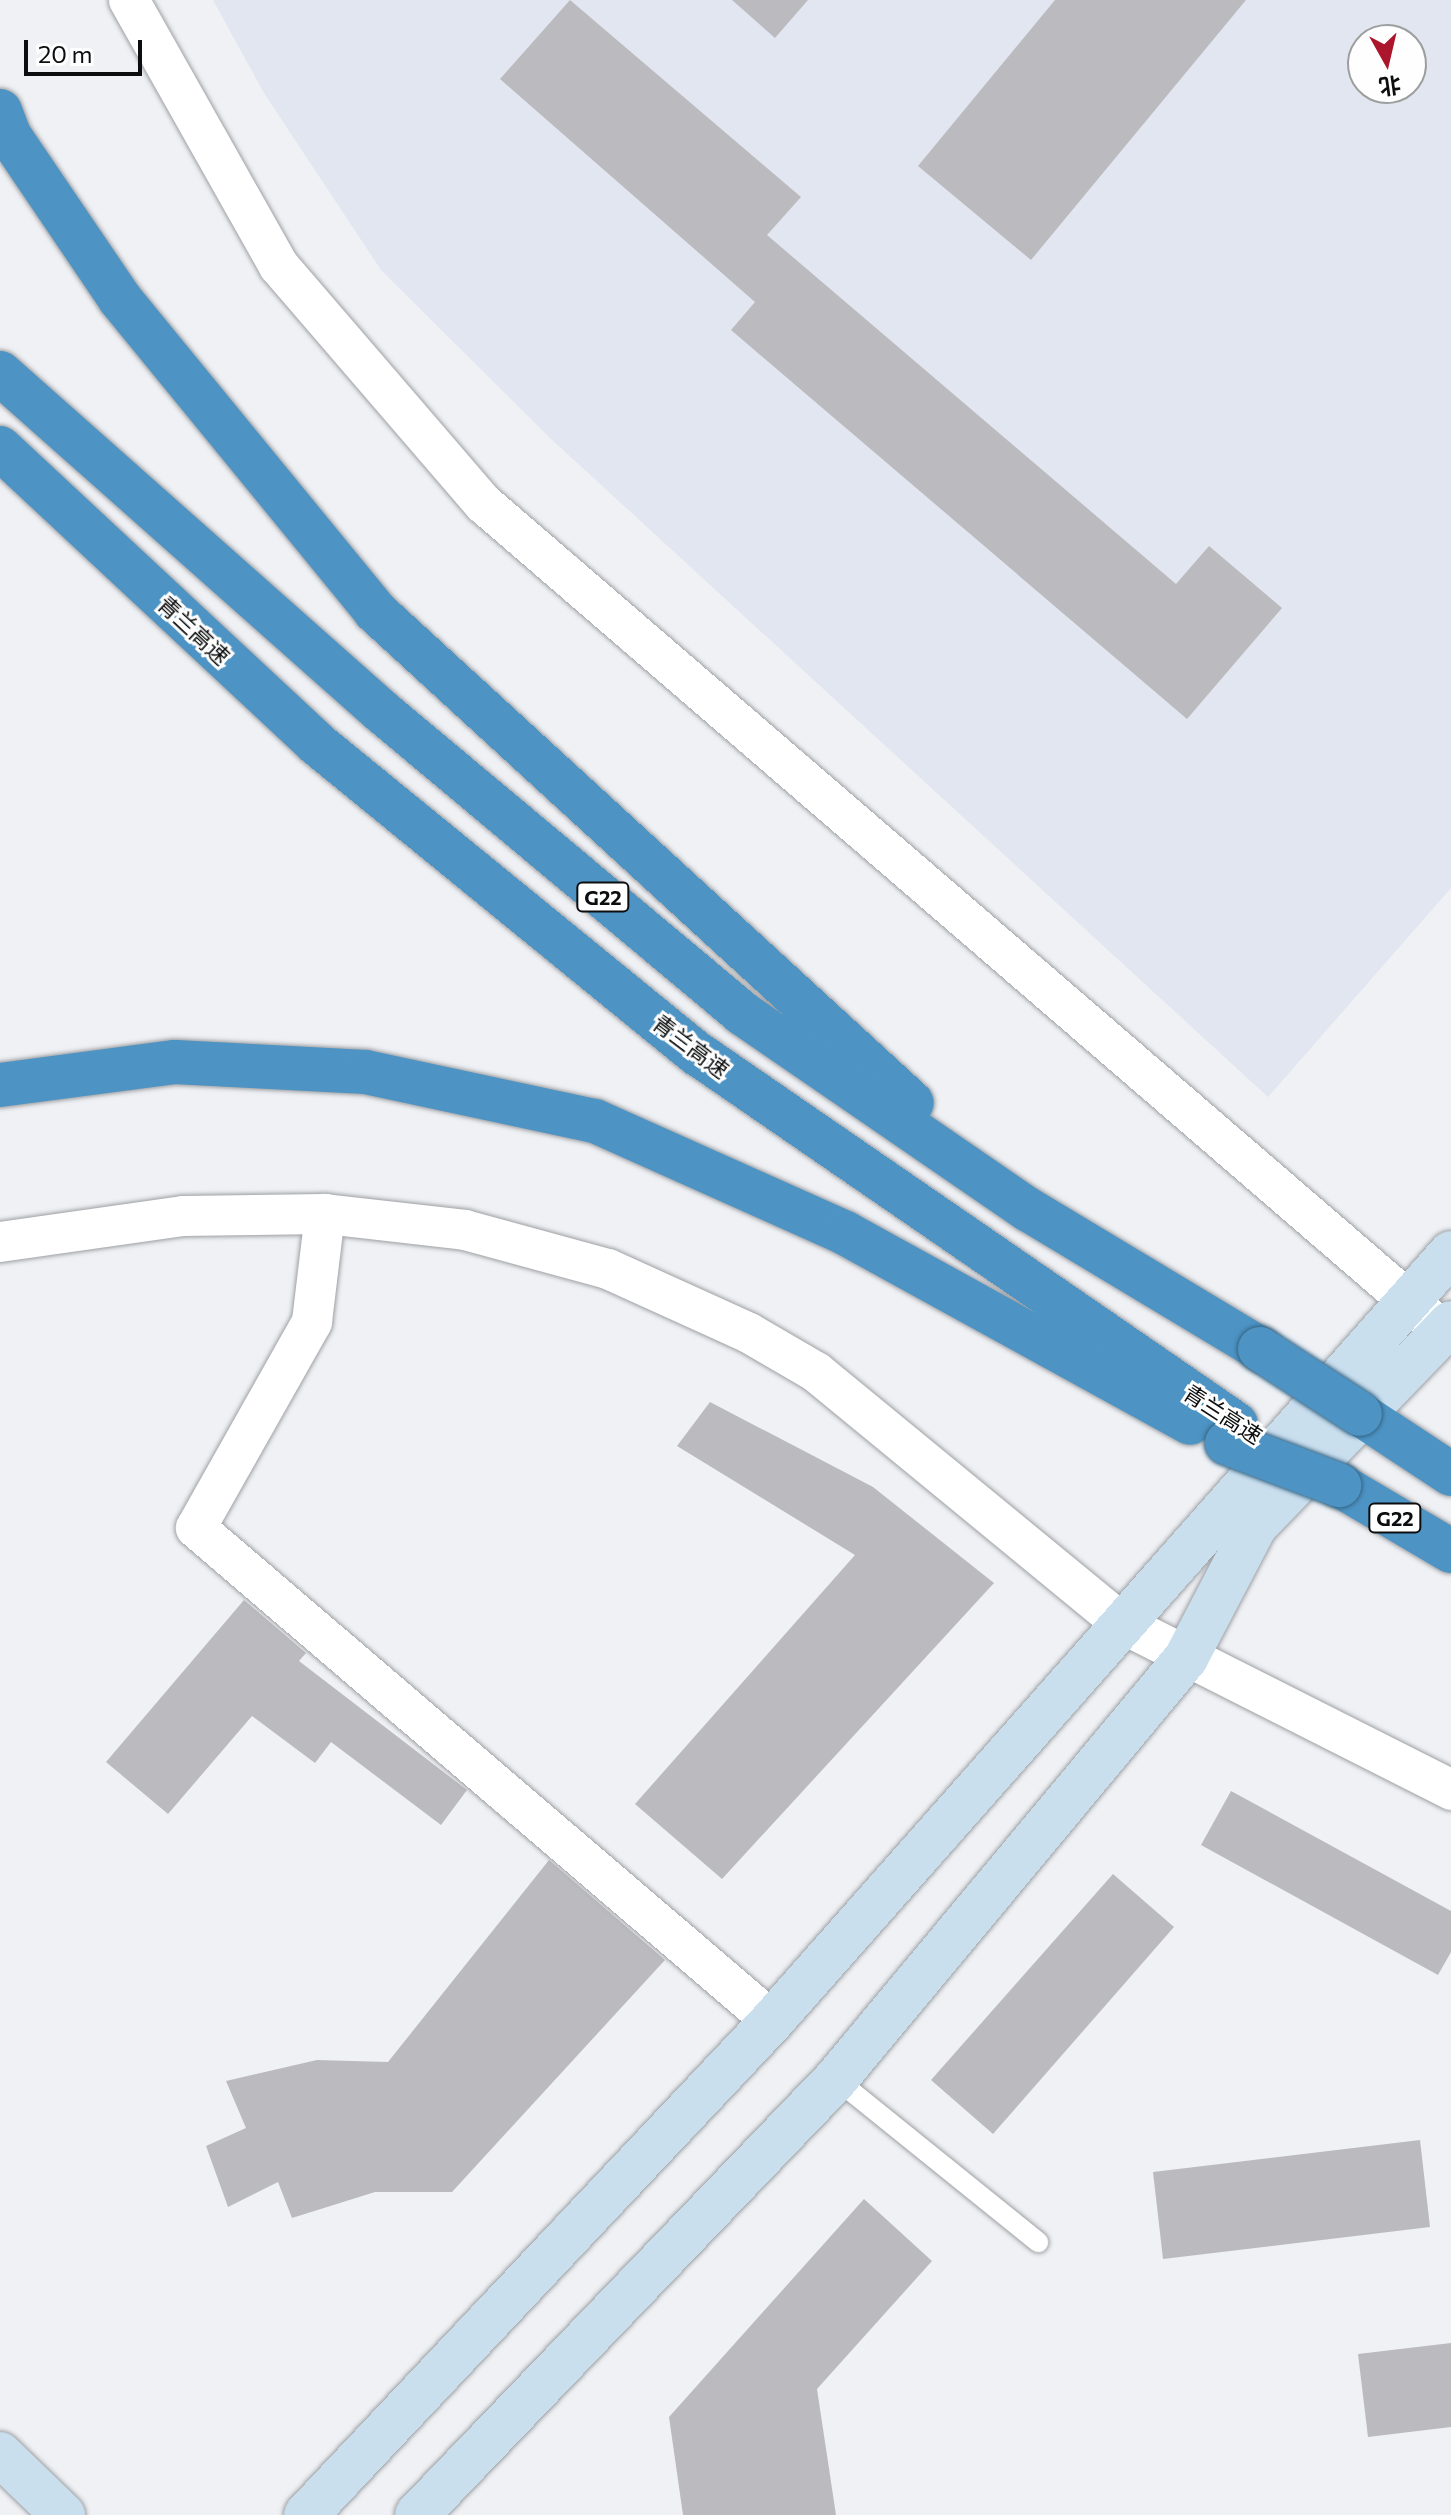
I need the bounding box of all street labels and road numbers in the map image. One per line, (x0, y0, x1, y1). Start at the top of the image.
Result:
street label: 青兰高速 (153, 590, 235, 670)
road number: G22 (575, 881, 631, 913)
street label: 青兰高速 (648, 1009, 734, 1083)
street label: 青兰高速 (1179, 1379, 1267, 1449)
road number: G22 (1367, 1502, 1423, 1534)

